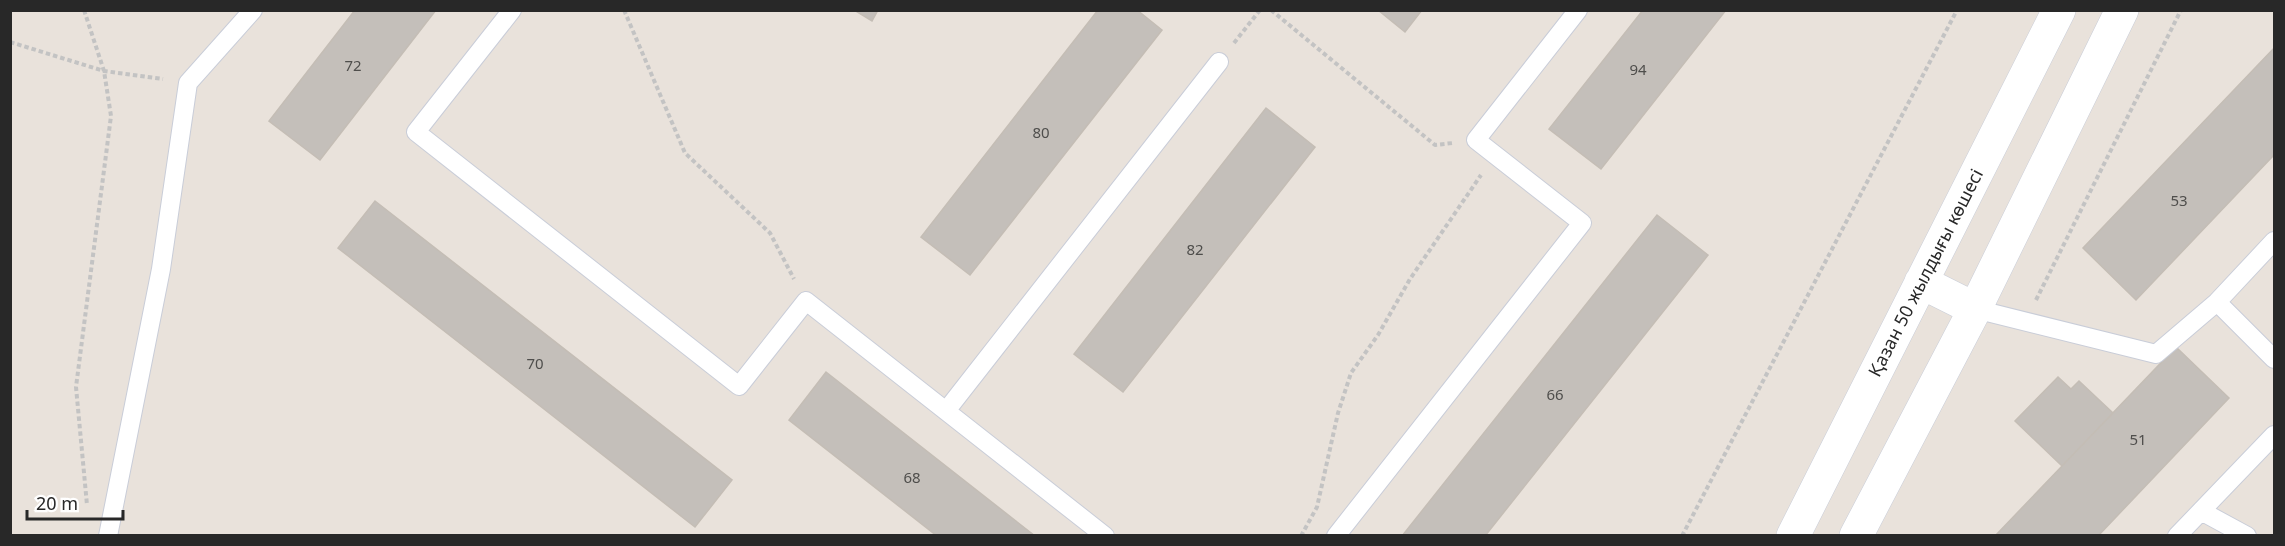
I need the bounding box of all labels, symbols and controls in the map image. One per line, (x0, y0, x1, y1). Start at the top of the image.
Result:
house number: 72 (344, 55, 362, 75)
house number: 94 (1629, 59, 1647, 79)
house number: 80 (1032, 122, 1050, 142)
street label: Қазан 50 жылдығы көшесі (1862, 165, 1988, 381)
house number: 53 (2170, 190, 2188, 210)
house number: 82 (1186, 239, 1204, 259)
house number: 70 (526, 353, 544, 373)
house number: 66 (1546, 384, 1564, 404)
house number: 51 (2129, 429, 2147, 449)
house number: 68 (903, 467, 921, 487)
scale bar (27, 483, 123, 521)
text: 20 m (36, 491, 78, 515)

